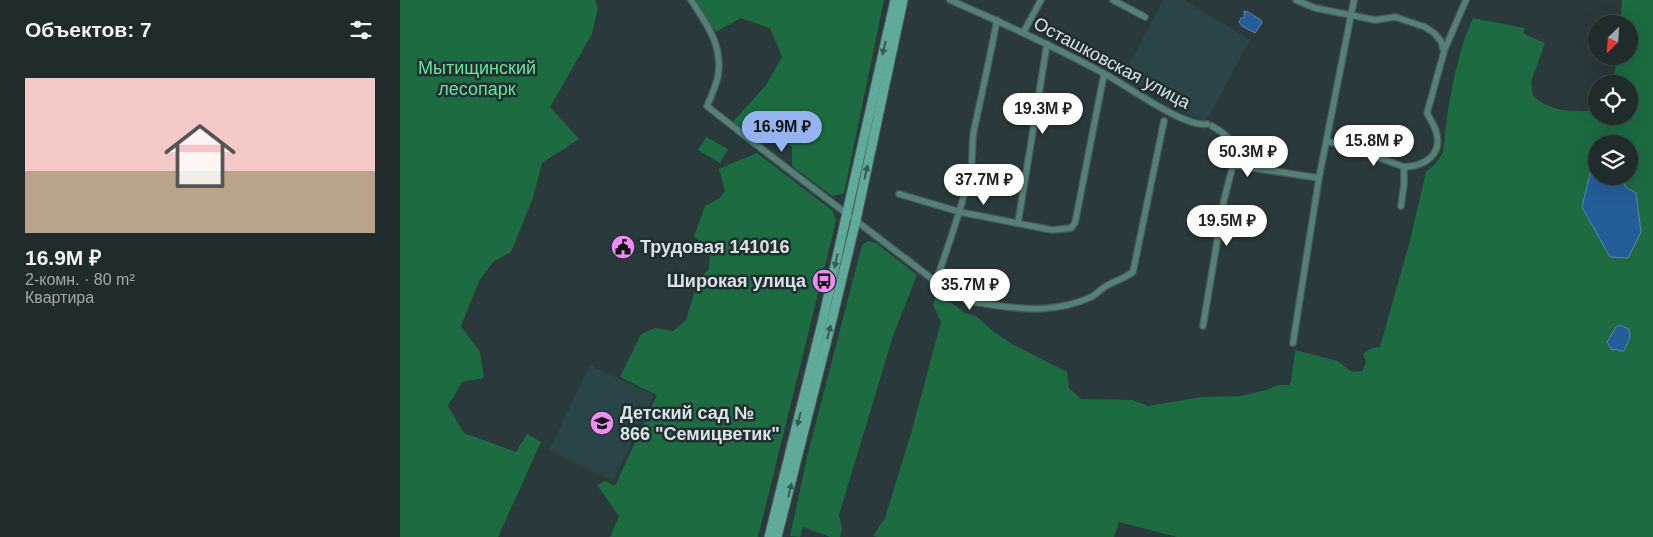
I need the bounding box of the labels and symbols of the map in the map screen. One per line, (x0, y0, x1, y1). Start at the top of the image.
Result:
street label: Осташковская улица (1030, 13, 1195, 113)
north arrow (1588, 15, 1638, 65)
one-way arrow (880, 40, 888, 55)
park label: Мытищинский лесопарк (418, 58, 536, 99)
pin: 19.3M ₽ (997, 92, 1089, 135)
pin: 16.9M ₽ (736, 110, 828, 153)
pin: 15.8M ₽ (1328, 124, 1420, 167)
pin: 50.3M ₽ (1202, 136, 1294, 178)
pin: 37.7M ₽ (938, 164, 1030, 206)
one-way arrow (862, 165, 870, 180)
pin: 19.5M ₽ (1181, 204, 1273, 247)
public building icon: Трудовая 141016 (610, 234, 636, 260)
place label: Трудовая 141016 (640, 237, 789, 257)
one-way arrow (832, 253, 840, 268)
bus stop icon: Широкая улица (811, 268, 837, 294)
pin: 35.7M ₽ (924, 268, 1016, 311)
place label: Широкая улица (667, 271, 807, 291)
one-way arrow (825, 325, 833, 340)
place label: Детский сад № 866 "Семицветик" (620, 403, 780, 444)
school or university icon: Детский сад № 866 "Семицветик" (589, 410, 615, 436)
one-way arrow (795, 411, 803, 426)
one-way arrow (786, 482, 794, 497)

